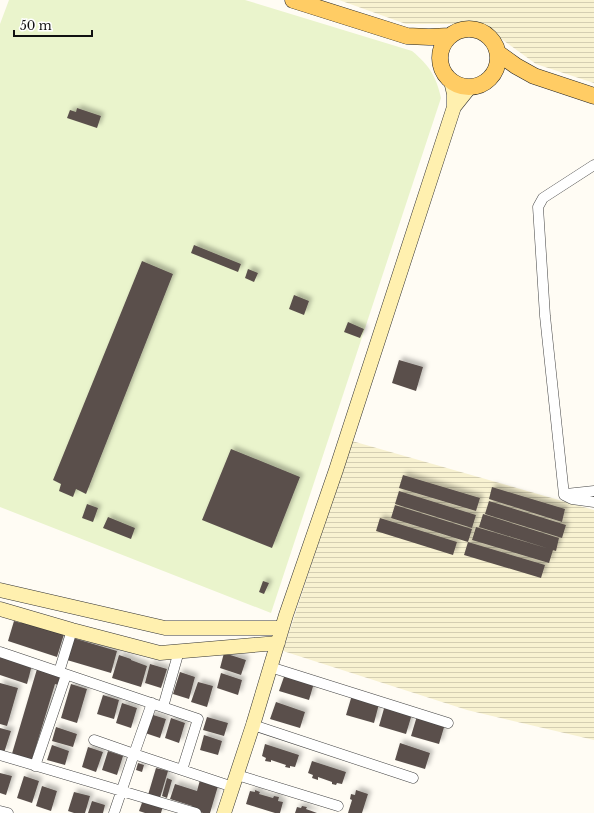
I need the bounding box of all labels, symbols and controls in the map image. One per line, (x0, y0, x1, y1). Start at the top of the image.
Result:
scale bar (14, 12, 92, 38)
text: 50 m (20, 18, 52, 33)

